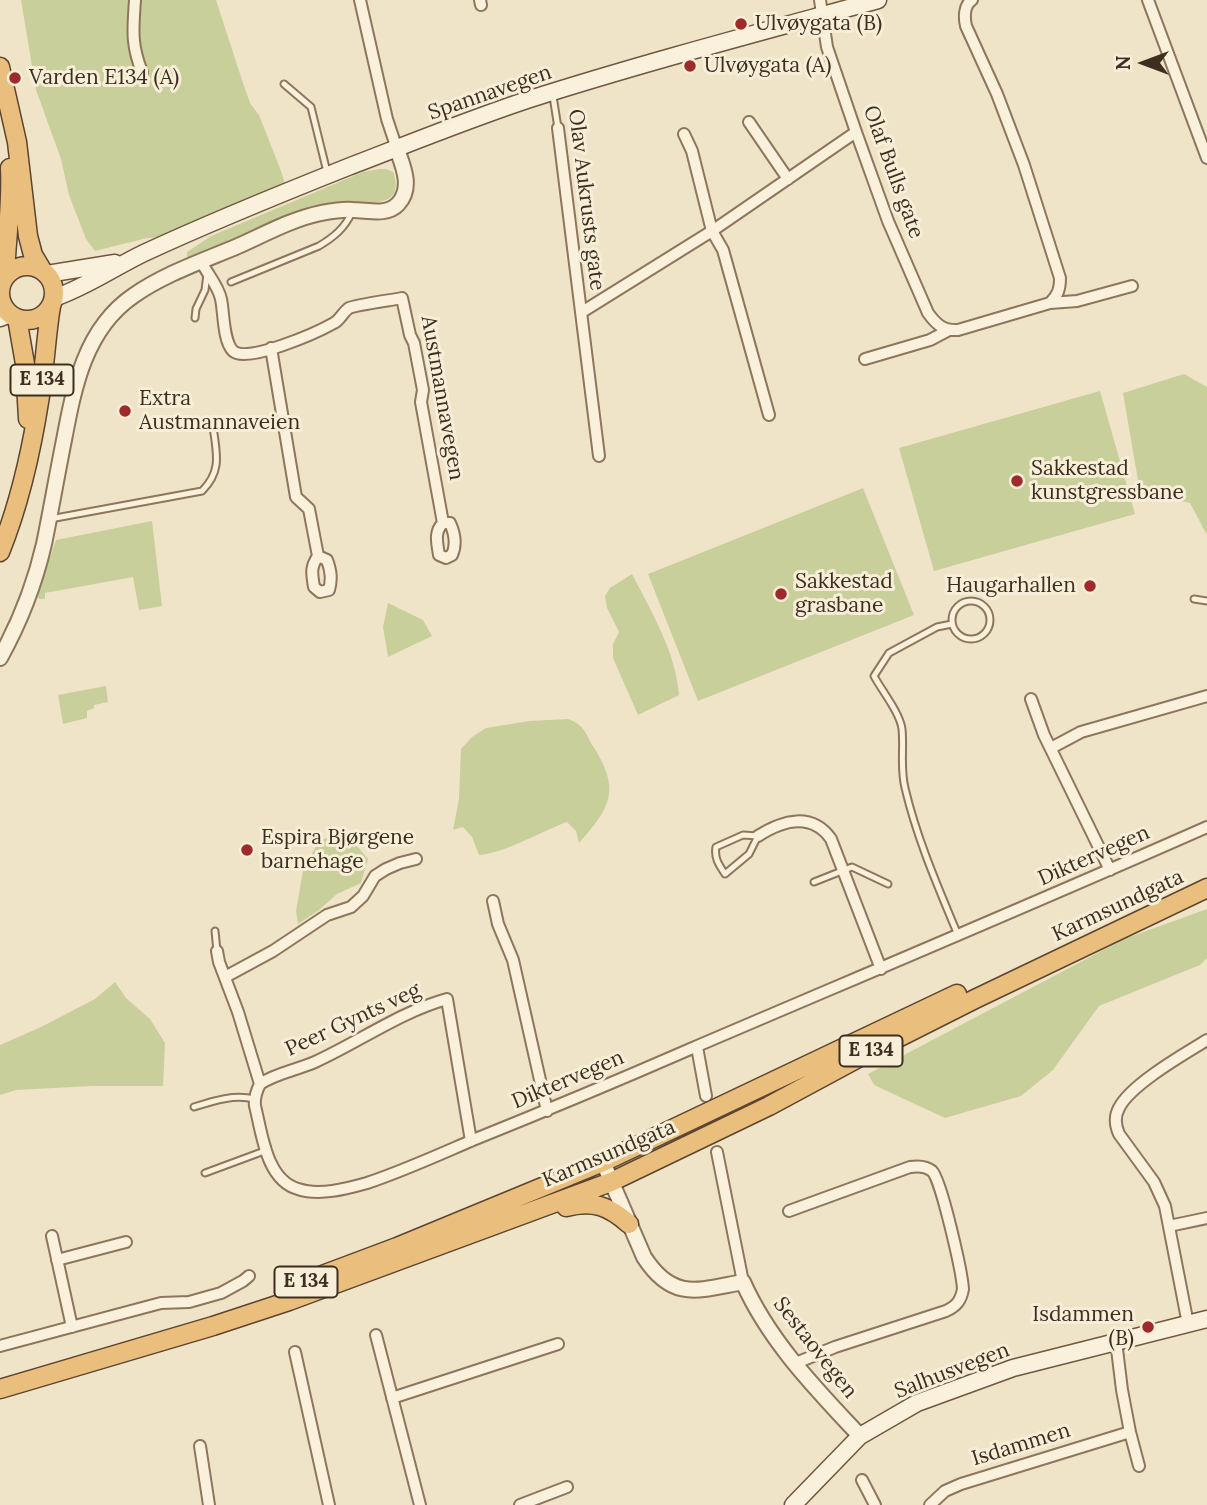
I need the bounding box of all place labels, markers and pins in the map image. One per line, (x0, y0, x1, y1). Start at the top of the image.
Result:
place label: Ulvøygata (B) (755, 11, 882, 37)
marker: Ulvøygata (B) (733, 16, 749, 32)
place label: Ulvøygata (A) (704, 53, 831, 79)
marker: Ulvøygata (A) (682, 58, 698, 74)
place label: Varden E134 (A) (29, 65, 179, 91)
marker: Varden E134 (A) (7, 70, 23, 86)
place label: Extra Austmannaveien (139, 386, 300, 436)
marker: Extra Austmannaveien (117, 403, 133, 419)
place label: Sakkestad kunstgressbane (1031, 456, 1184, 506)
marker: Sakkestad kunstgressbane (1009, 473, 1025, 489)
place label: Sakkestad grasbane (795, 569, 893, 619)
place label: Haugarhallen (946, 573, 1076, 599)
marker: Haugarhallen (1082, 578, 1098, 594)
marker: Sakkestad grasbane (773, 586, 789, 602)
place label: Espira Bjørgene barnehage (261, 825, 414, 875)
marker: Espira Bjørgene barnehage (239, 842, 255, 858)
place label: Isdammen (B) (1032, 1302, 1134, 1352)
marker: Isdammen (B) (1140, 1319, 1156, 1335)

